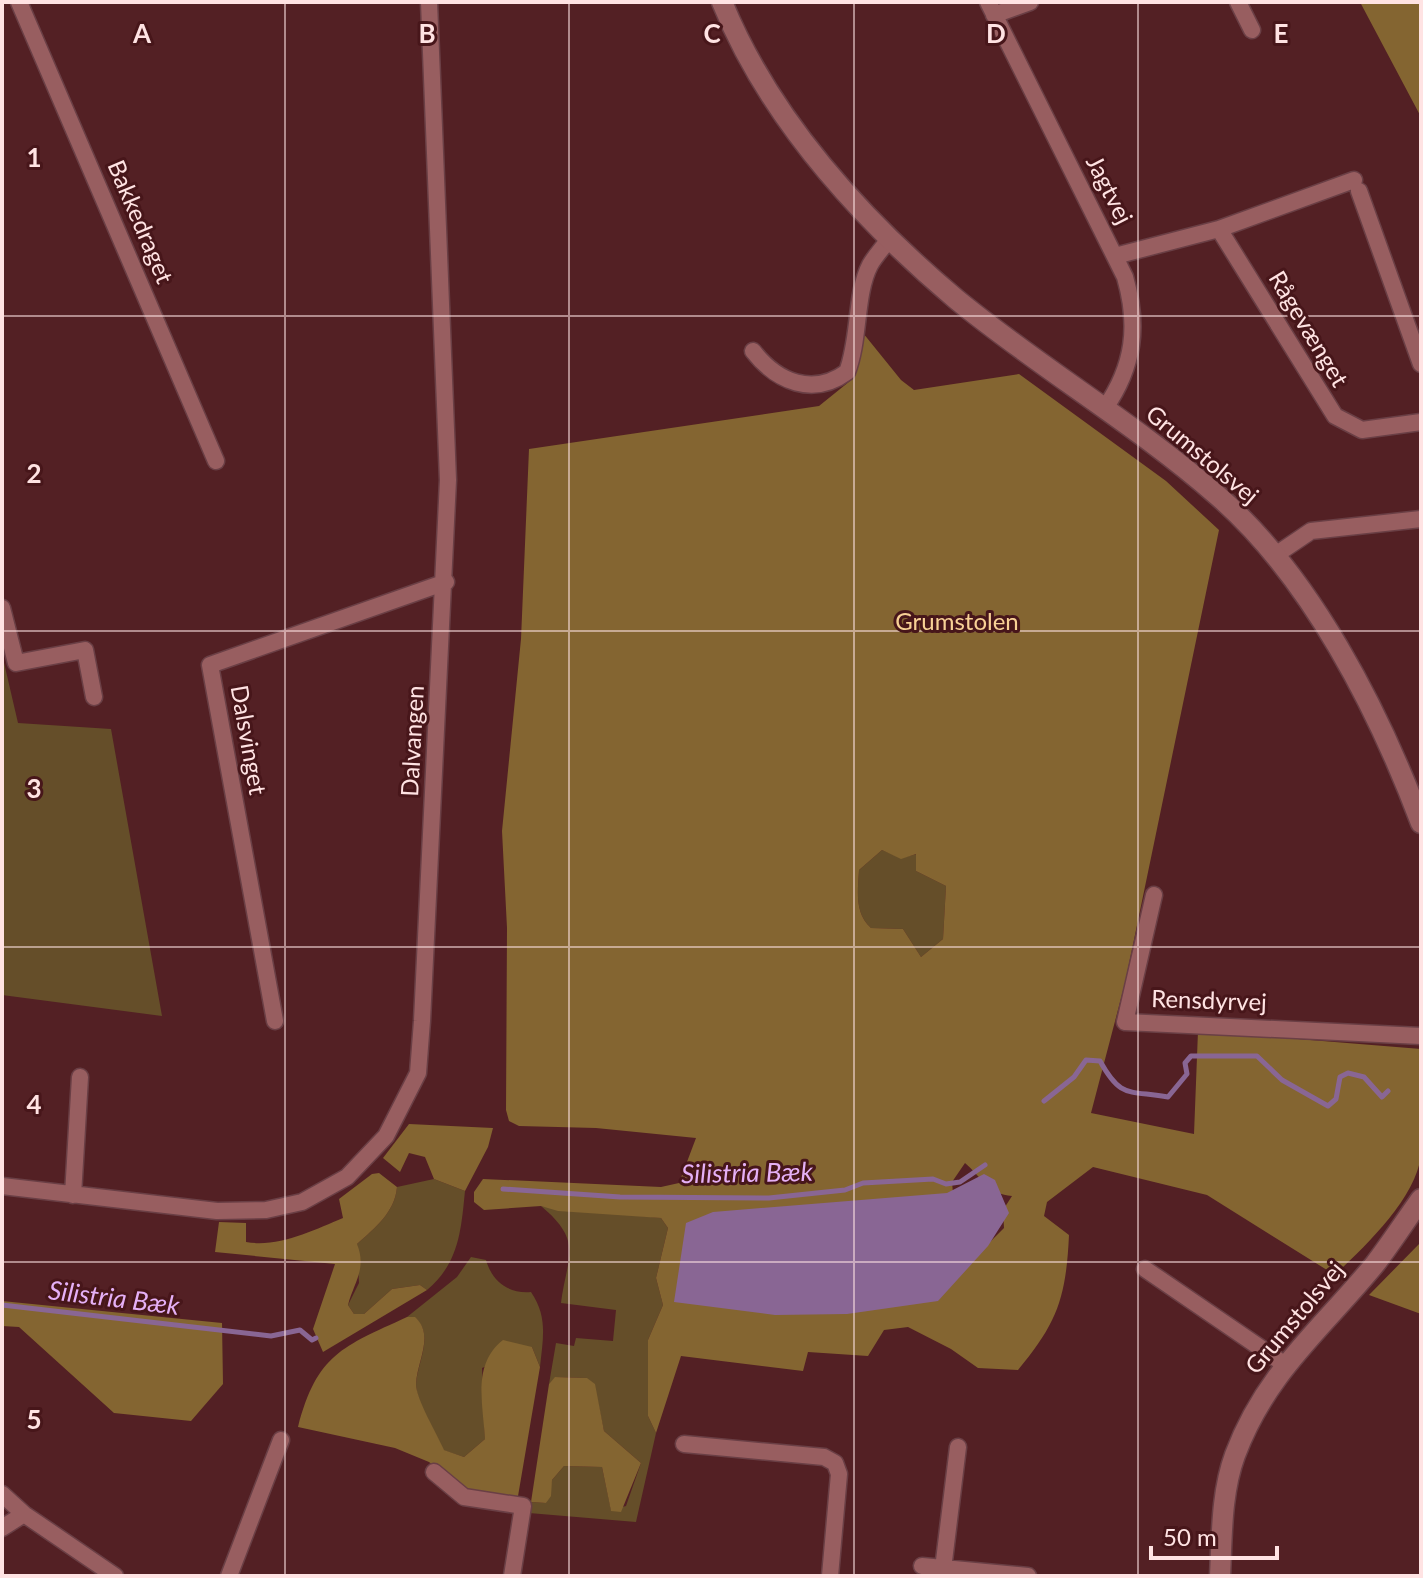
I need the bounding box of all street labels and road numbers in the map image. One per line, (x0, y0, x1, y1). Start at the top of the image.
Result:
street label: Jagtvej (1081, 150, 1140, 228)
street label: Bakkedraget (102, 155, 180, 288)
street label: Rågevænget (1263, 265, 1355, 392)
street label: Grumstolsvej (1141, 398, 1265, 509)
street label: Dalsvinget (226, 683, 273, 797)
street label: Dalvangen (394, 685, 429, 797)
street label: Rensdyrvej (1151, 983, 1267, 1016)
street label: Grumstolsvej (1238, 1255, 1349, 1379)

